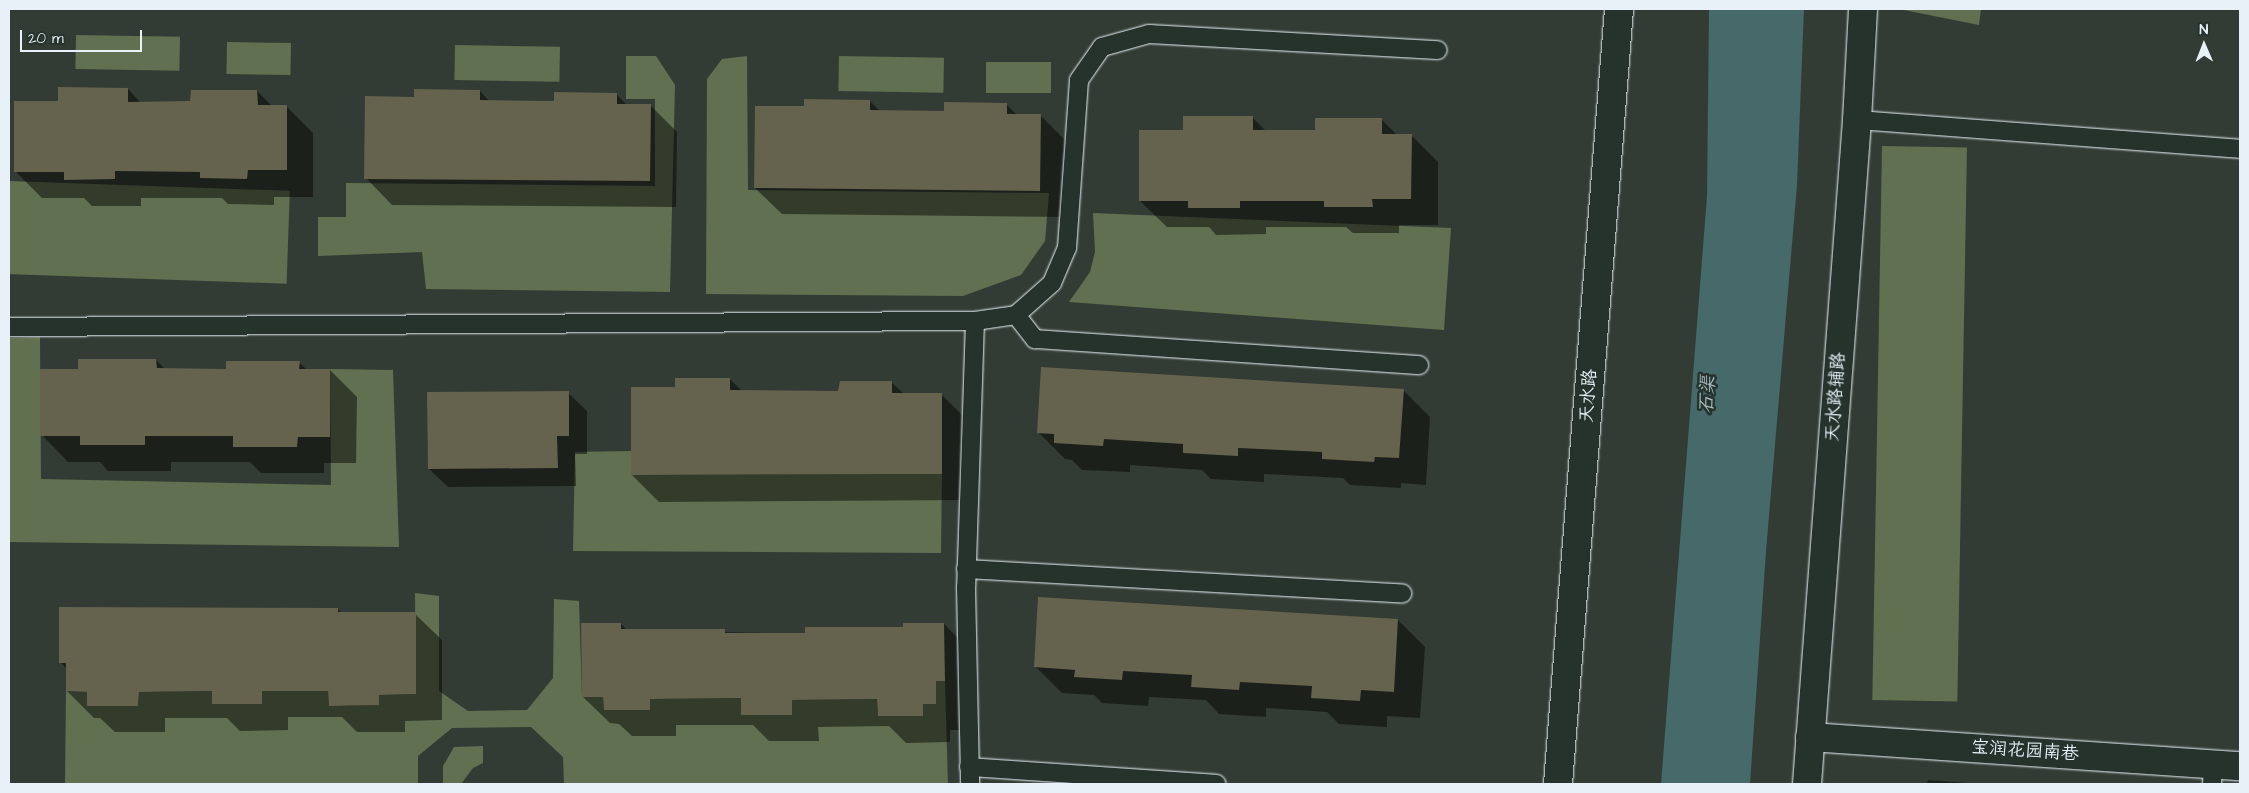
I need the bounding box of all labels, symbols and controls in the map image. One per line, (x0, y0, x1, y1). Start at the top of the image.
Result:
scale bar (22, 20, 145, 52)
north arrow (2179, 20, 2229, 70)
text: N (2199, 20, 2208, 40)
text: 20 m (28, 28, 64, 49)
street label: 天水路辅路 (1822, 351, 1850, 443)
street label: 天水路 (1576, 368, 1602, 424)
water label: 石渠 (1695, 375, 1721, 415)
street label: 宝润花园南巷 (1970, 736, 2080, 766)

